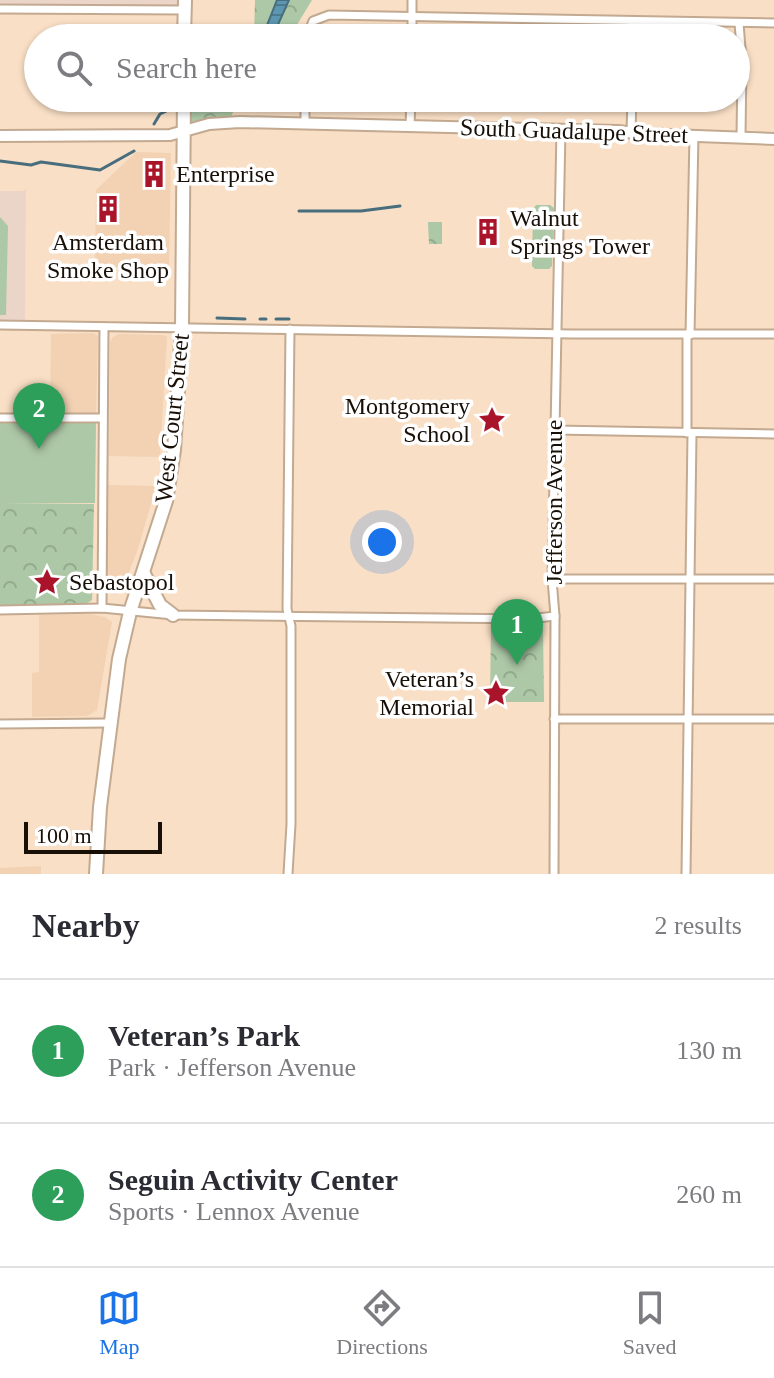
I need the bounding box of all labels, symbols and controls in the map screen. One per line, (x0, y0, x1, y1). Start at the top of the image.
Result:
search box (24, 24, 750, 112)
icon: search (52, 46, 96, 90)
text: Search here (116, 51, 257, 84)
street label: South Guadalupe Street (460, 114, 689, 148)
building icon: Enterprise (139, 159, 169, 189)
place label: Enterprise (176, 161, 275, 187)
building icon: Amsterdam Smoke Shop (93, 194, 123, 224)
place label: Walnut Springs Tower (510, 205, 650, 259)
building icon: Walnut Springs Tower (473, 217, 503, 247)
place label: Amsterdam Smoke Shop (47, 229, 169, 283)
street label: West Court Street (150, 332, 194, 504)
pin: 2 (13, 383, 65, 449)
place label: Montgomery School (345, 393, 470, 447)
place icon: Montgomery School (477, 405, 507, 435)
street label: Jefferson Avenue (541, 419, 567, 585)
your location (362, 522, 402, 562)
place icon: Sebastopol (32, 567, 62, 597)
place label: Sebastopol (69, 569, 175, 595)
pin: 1 (491, 599, 543, 665)
place label: Veteran’s Memorial (379, 666, 474, 720)
place icon: Veteran’s Memorial (481, 678, 511, 708)
scale bar (24, 818, 162, 854)
text: 100 m (36, 823, 92, 848)
text: Nearby (32, 907, 140, 944)
text: 2 results (655, 911, 742, 940)
text: Veteran’s Park (108, 1019, 300, 1052)
text: 1 (52, 1036, 65, 1065)
text: 130 m (676, 1036, 742, 1065)
text: Park · Jefferson Avenue (108, 1053, 356, 1082)
text: Seguin Activity Center (108, 1163, 398, 1196)
text: 2 (52, 1180, 65, 1209)
text: 260 m (676, 1180, 742, 1209)
text: Sports · Lennox Avenue (108, 1197, 360, 1226)
tab: Map (97, 1286, 141, 1360)
tab: Directions (336, 1286, 428, 1360)
tab: Saved (623, 1286, 677, 1360)

